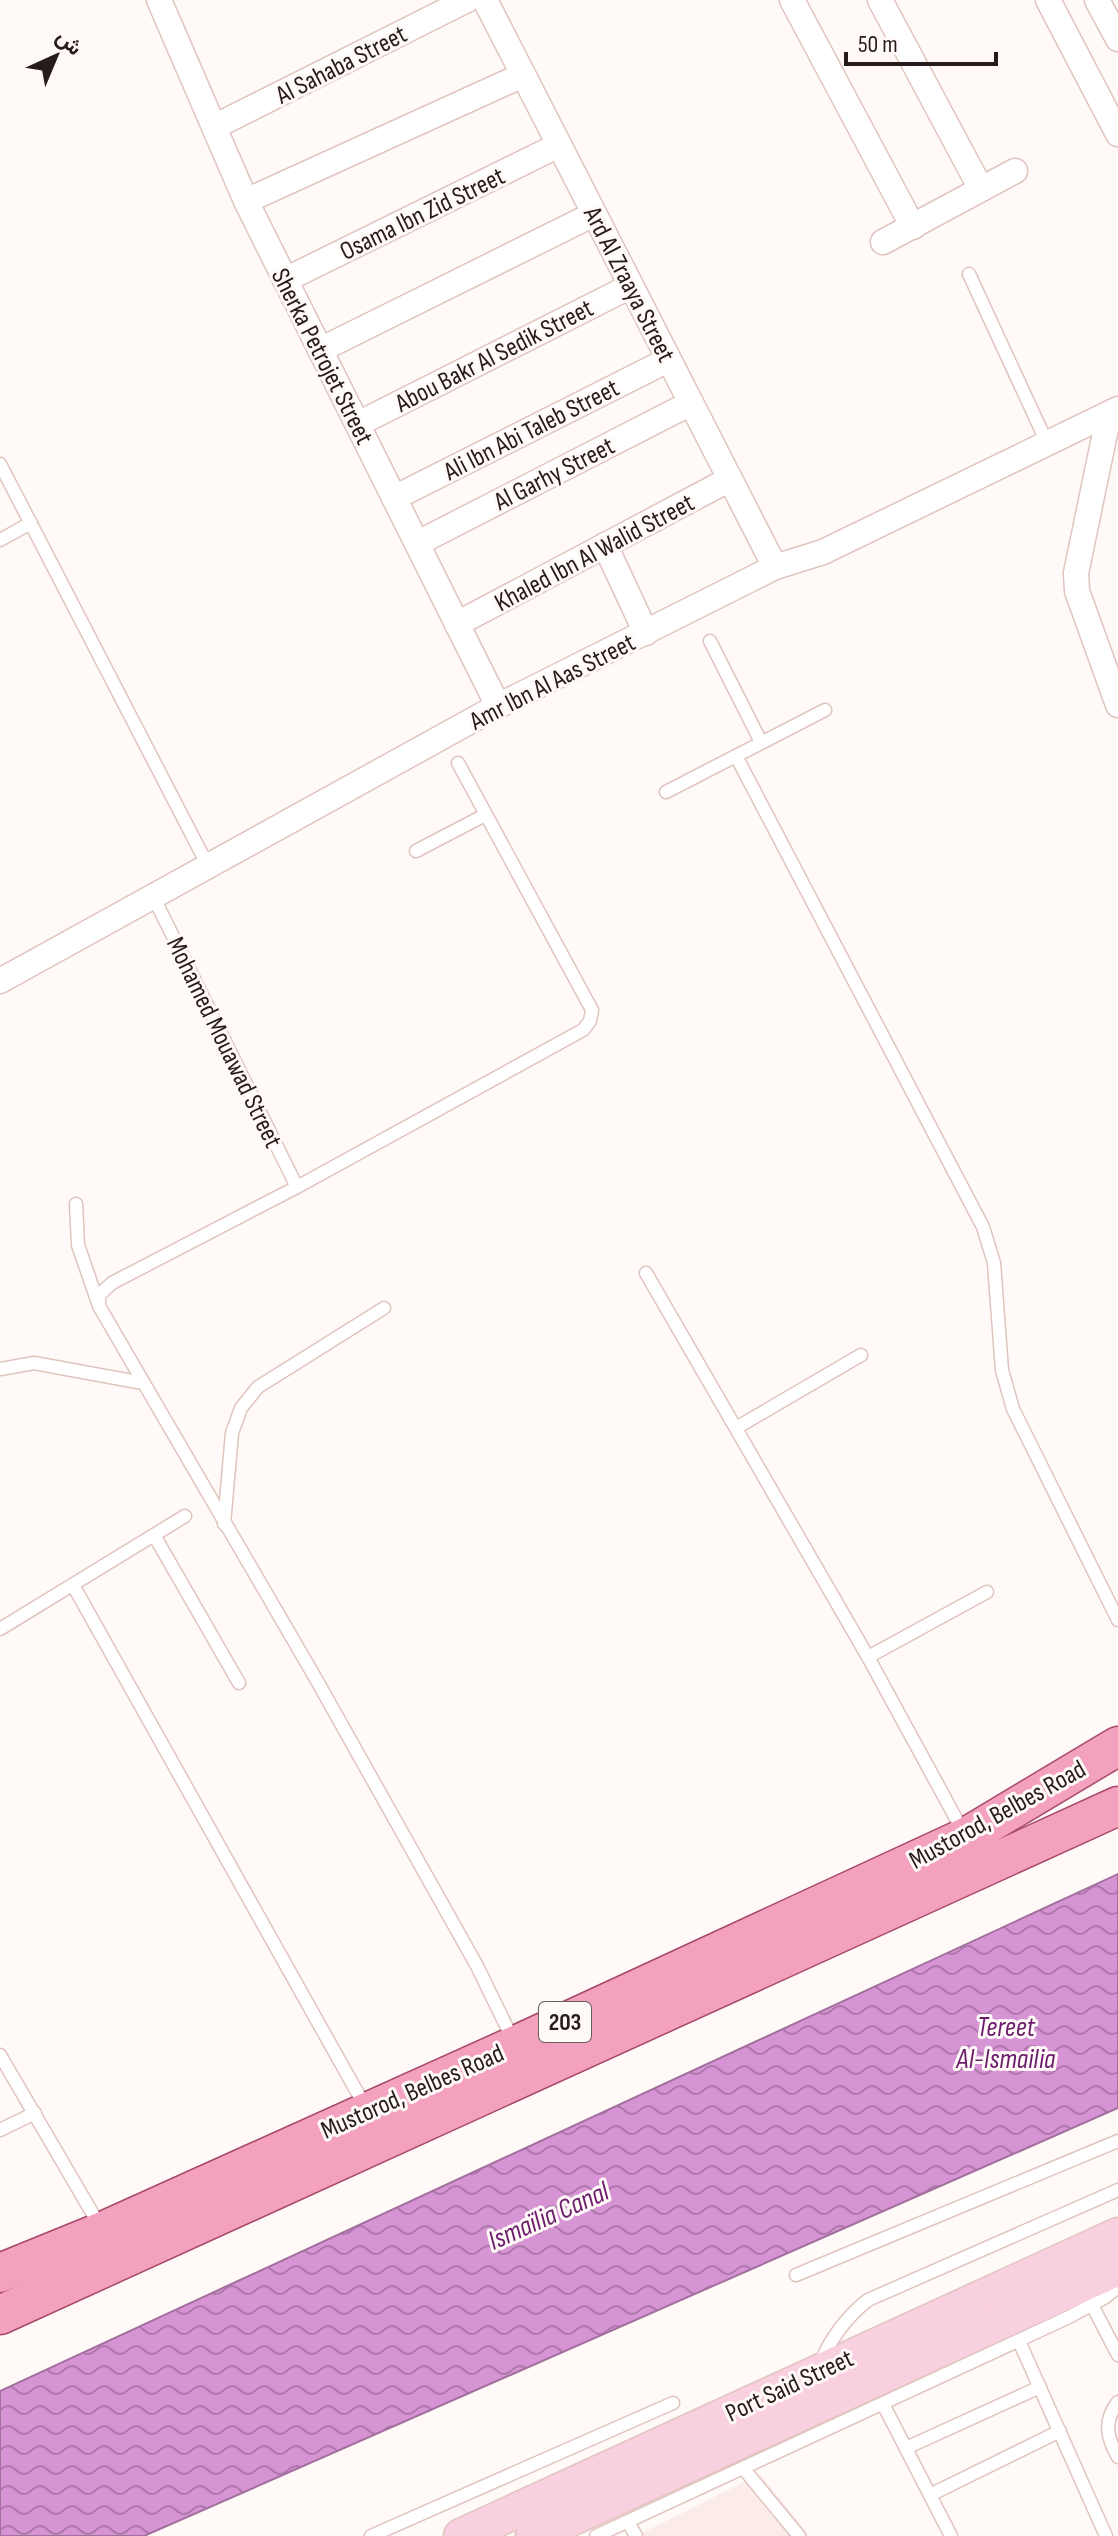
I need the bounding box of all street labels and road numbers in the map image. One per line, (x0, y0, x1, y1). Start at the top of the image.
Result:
street label: Al Sahaba Street (270, 19, 412, 112)
street label: Osama Ibn Zid Street (335, 161, 510, 268)
street label: Ard Al Zraaya Street (576, 201, 681, 368)
street label: Sherka Petrojet Street (264, 264, 379, 450)
street label: Abou Bakr Al Sedik Street (390, 293, 599, 420)
street label: Ali Ibn Abi Taleb Street (438, 373, 624, 488)
street label: Al Garhy Street (488, 431, 620, 518)
street label: Khaled Ibn Al Walid Street (490, 488, 700, 619)
street label: Amr Ibn Al Aas Street (464, 627, 641, 738)
street label: Mohamed Mouawad Street (159, 932, 288, 1153)
street label: Mustorod, Belbes Road (904, 1754, 1091, 1877)
road number: 203 (539, 2002, 591, 2042)
street label: Mustorod, Belbes Road (316, 2038, 509, 2147)
street label: Port Said Street (721, 2343, 859, 2429)

